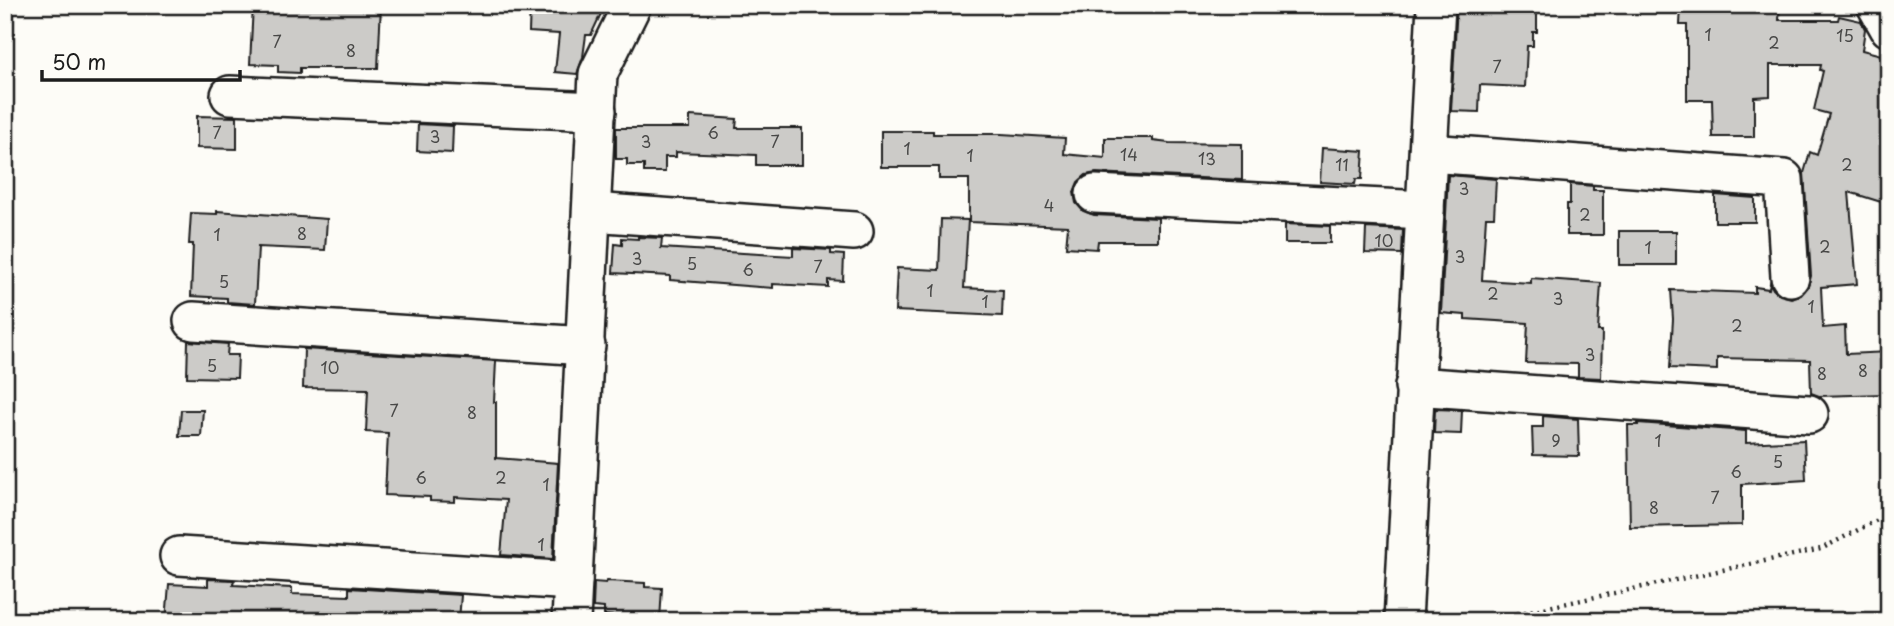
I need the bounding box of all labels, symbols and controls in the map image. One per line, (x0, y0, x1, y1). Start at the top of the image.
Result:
house number: 1 (1704, 22, 1712, 46)
house number: 15 (1836, 23, 1854, 47)
house number: 7 (272, 29, 282, 53)
house number: 2 (1768, 30, 1780, 54)
scale bar (42, 38, 240, 82)
house number: 8 (346, 38, 356, 62)
text: 50 m (52, 45, 106, 77)
house number: 7 (1492, 54, 1502, 78)
house number: 7 (212, 120, 222, 144)
house number: 6 (707, 120, 719, 144)
house number: 3 (430, 124, 440, 148)
house number: 3 (641, 129, 651, 153)
house number: 7 (770, 129, 780, 153)
house number: 1 (903, 136, 911, 160)
house number: 14 (1120, 142, 1138, 166)
house number: 1 (966, 143, 974, 167)
house number: 13 (1198, 146, 1216, 170)
house number: 11 (1335, 152, 1349, 176)
house number: 2 (1841, 152, 1853, 176)
house number: 3 (1459, 176, 1469, 200)
house number: 4 (1044, 193, 1054, 217)
house number: 2 (1579, 202, 1591, 226)
house number: 8 (297, 221, 307, 245)
house number: 1 (213, 222, 221, 246)
house number: 10 (1375, 228, 1393, 252)
house number: 2 (1819, 234, 1831, 258)
house number: 1 (1644, 235, 1652, 259)
house number: 3 (1455, 244, 1465, 268)
house number: 3 (632, 246, 642, 270)
house number: 5 (687, 251, 697, 275)
house number: 7 (813, 254, 823, 278)
house number: 6 (742, 257, 754, 281)
house number: 5 (219, 269, 229, 293)
house number: 1 (926, 278, 934, 302)
house number: 2 (1487, 281, 1499, 305)
house number: 3 (1553, 286, 1563, 310)
house number: 1 (981, 289, 989, 313)
house number: 1 (1807, 294, 1815, 318)
house number: 2 (1731, 313, 1743, 337)
house number: 3 (1585, 342, 1595, 366)
house number: 5 (207, 353, 217, 377)
house number: 10 (321, 355, 339, 379)
house number: 8 (1858, 358, 1868, 382)
house number: 8 (1817, 361, 1827, 385)
house number: 7 (389, 398, 399, 422)
house number: 8 (467, 400, 477, 424)
house number: 9 (1551, 428, 1561, 452)
house number: 1 (1654, 428, 1662, 452)
house number: 5 (1773, 449, 1783, 473)
house number: 6 (1730, 459, 1742, 483)
house number: 6 (415, 465, 427, 489)
house number: 2 (495, 465, 507, 489)
house number: 1 (542, 472, 550, 496)
house number: 7 (1710, 485, 1720, 509)
house number: 8 (1649, 495, 1659, 519)
house number: 1 (537, 532, 545, 556)

